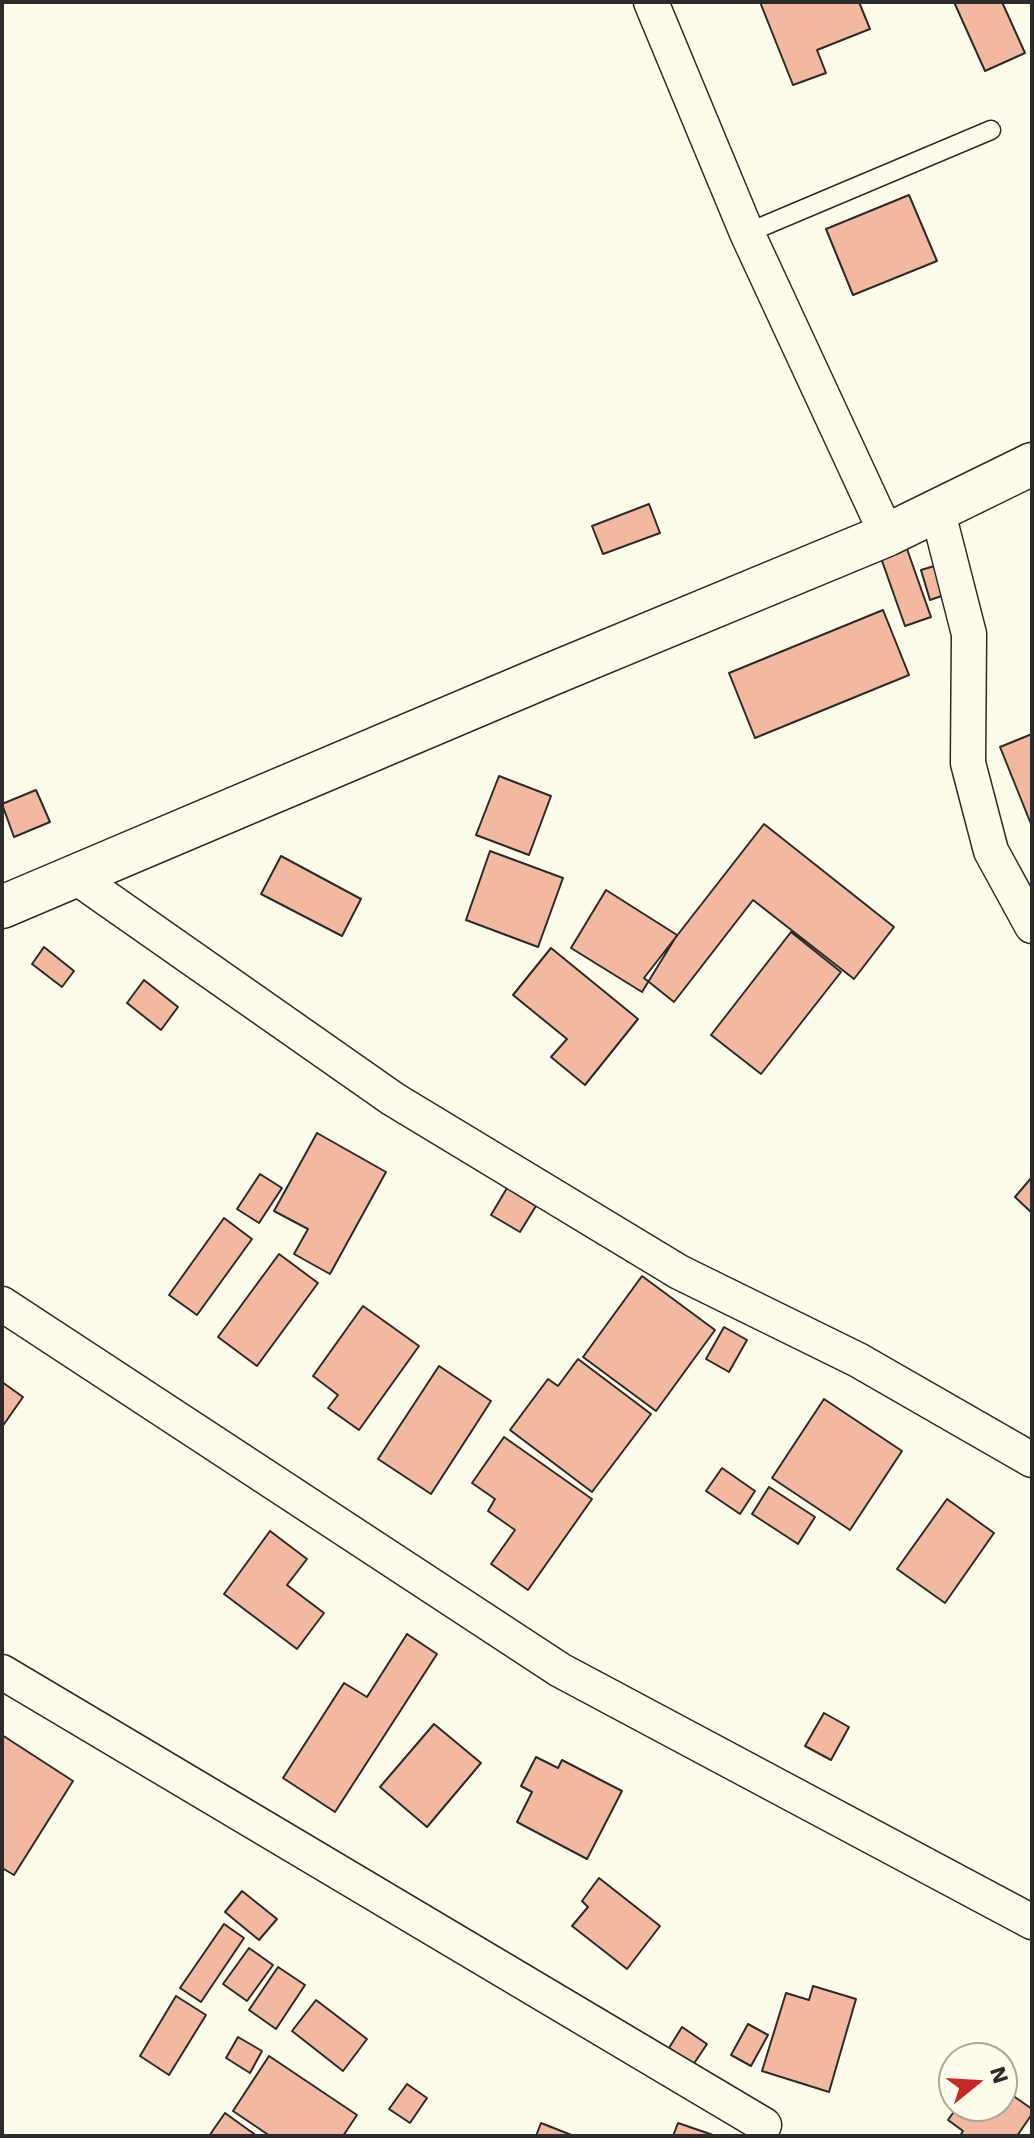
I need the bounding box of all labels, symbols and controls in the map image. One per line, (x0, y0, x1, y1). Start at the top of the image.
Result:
north arrow (938, 2042, 1018, 2122)
text: N (985, 2063, 1014, 2087)

